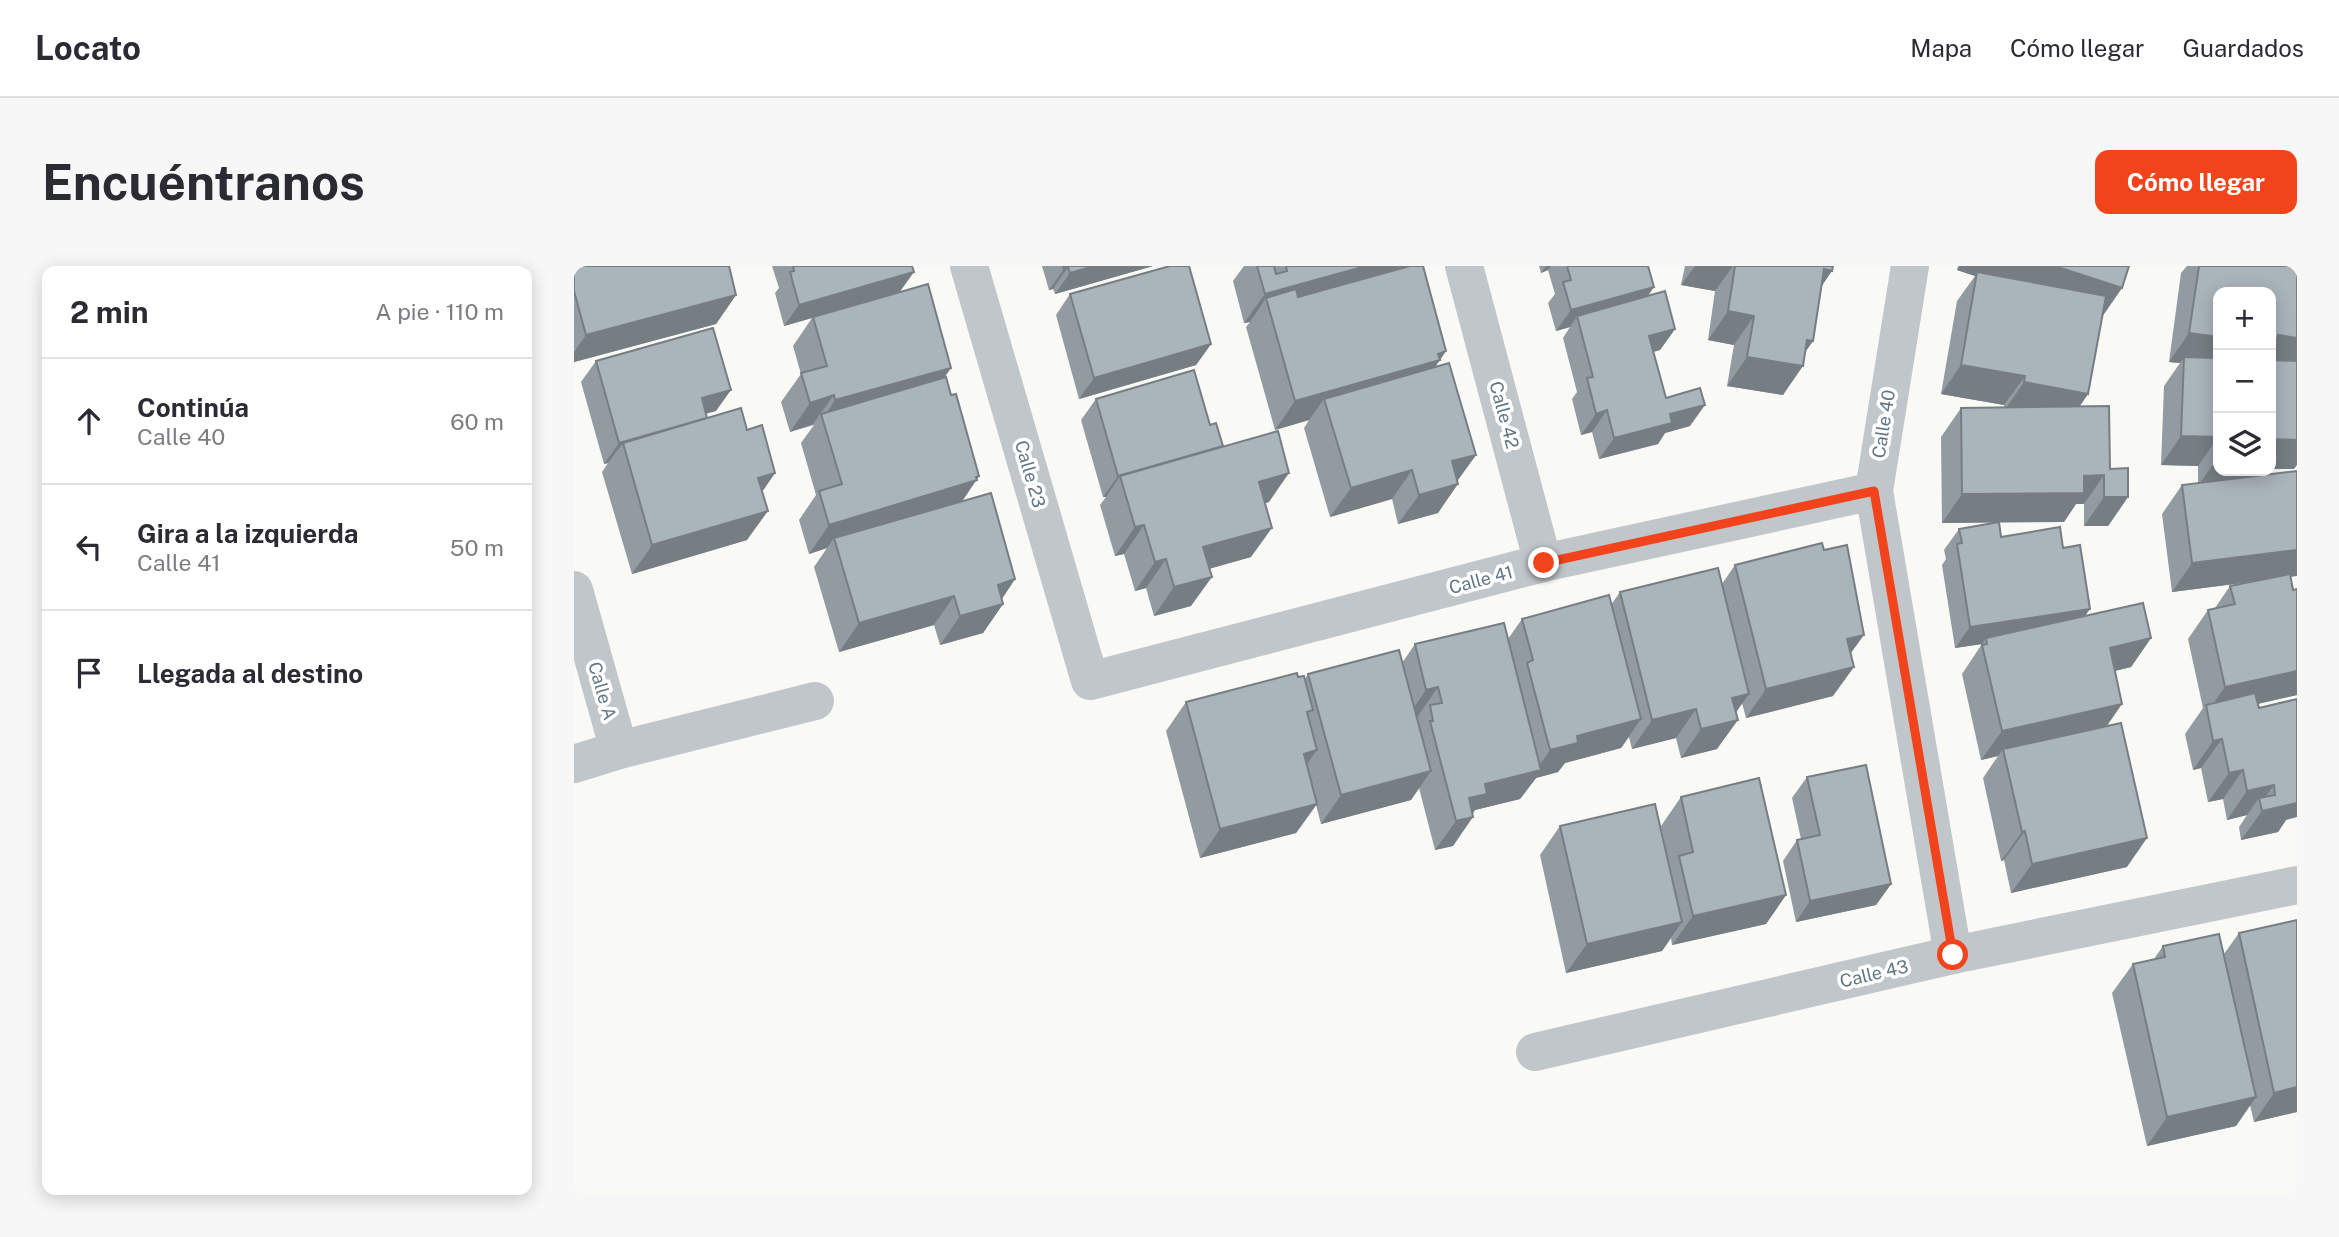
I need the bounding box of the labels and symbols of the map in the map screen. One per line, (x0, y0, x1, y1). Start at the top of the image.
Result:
street label: Calle 42 (1485, 379, 1524, 451)
street label: Calle 40 (1868, 388, 1899, 460)
street label: Calle 23 (1011, 438, 1050, 510)
route end (1528, 547, 1559, 578)
street label: Calle 41 (1447, 561, 1515, 598)
street label: Calle A (584, 659, 621, 723)
route start (1937, 939, 1968, 970)
street label: Calle 43 (1838, 955, 1910, 992)

